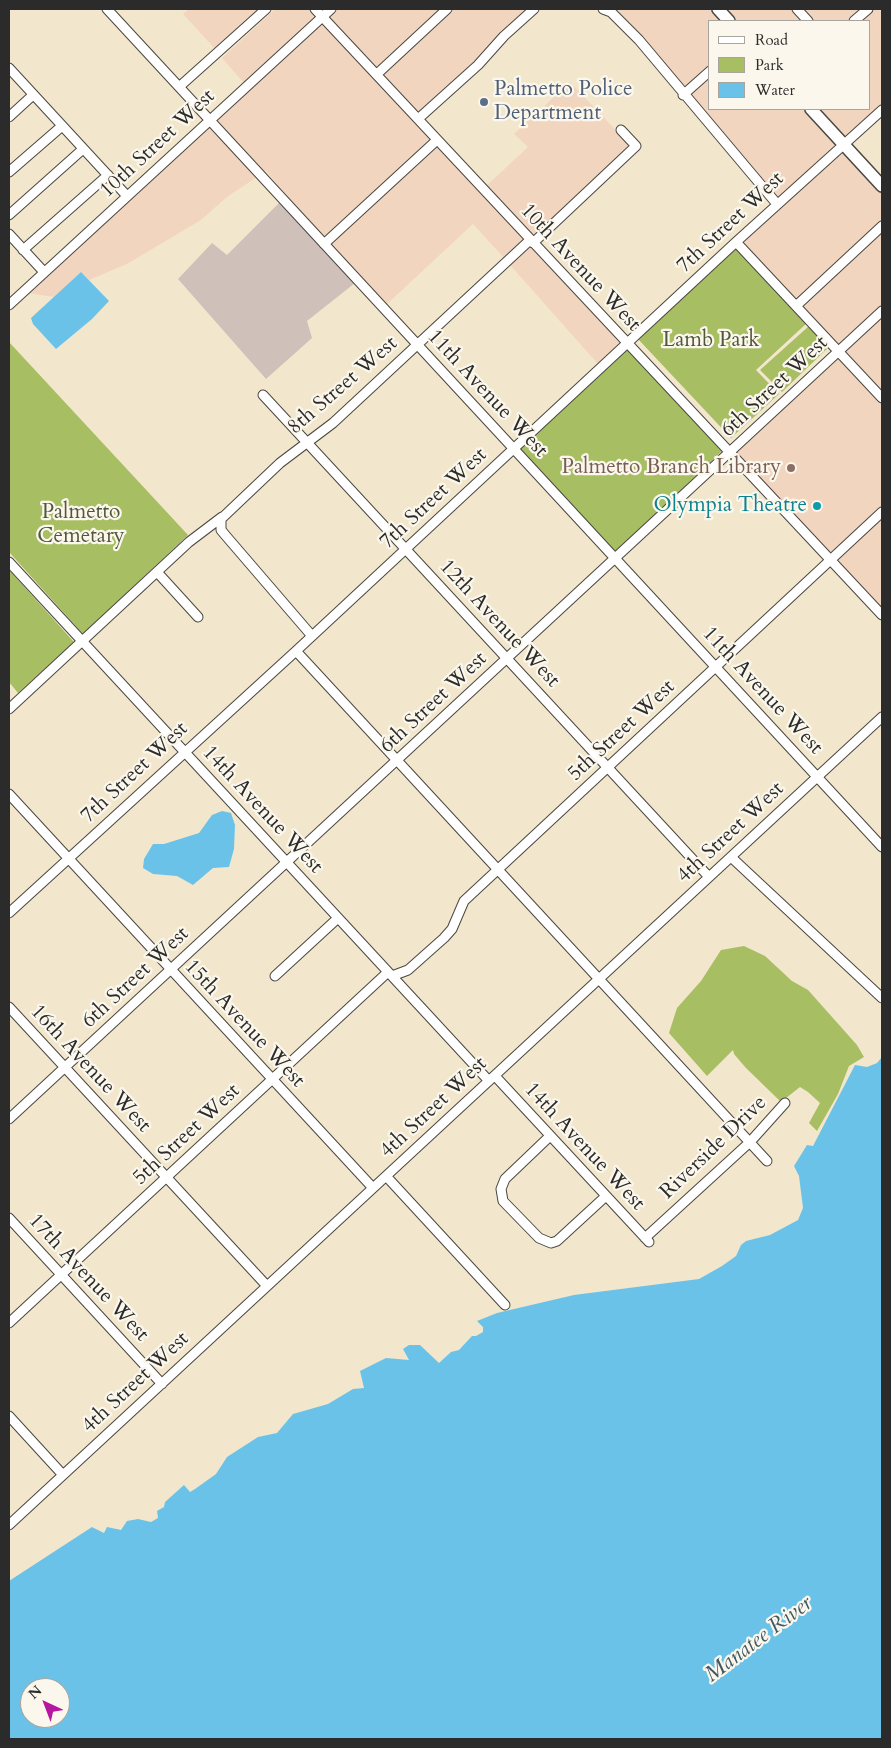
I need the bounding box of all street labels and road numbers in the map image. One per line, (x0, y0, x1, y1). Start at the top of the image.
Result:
street label: 10th Street West (95, 84, 221, 204)
street label: 7th Street West (672, 167, 790, 279)
street label: 10th Avenue West (514, 199, 646, 337)
street label: 11th Avenue West (421, 325, 553, 463)
street label: 6th Street West (716, 331, 834, 443)
street label: 8th Street West (283, 332, 403, 440)
street label: 7th Street West (375, 443, 493, 555)
street label: 12th Avenue West (433, 555, 565, 693)
street label: 11th Avenue West (696, 622, 828, 760)
street label: 6th Street West (375, 647, 493, 759)
street label: 5th Street West (563, 675, 681, 787)
street label: 7th Street West (76, 717, 194, 829)
street label: 14th Avenue West (196, 741, 328, 879)
street label: 4th Street West (672, 777, 790, 889)
street label: 6th Street West (77, 922, 195, 1034)
street label: 15th Avenue West (178, 955, 310, 1093)
street label: 16th Avenue West (24, 1000, 156, 1138)
street label: 4th Street West (375, 1052, 493, 1164)
street label: 14th Avenue West (518, 1078, 650, 1216)
street label: 5th Street West (128, 1079, 246, 1191)
street label: Riverside Drive (655, 1091, 773, 1205)
street label: 17th Avenue West (22, 1209, 154, 1347)
street label: 4th Street West (77, 1327, 195, 1439)

